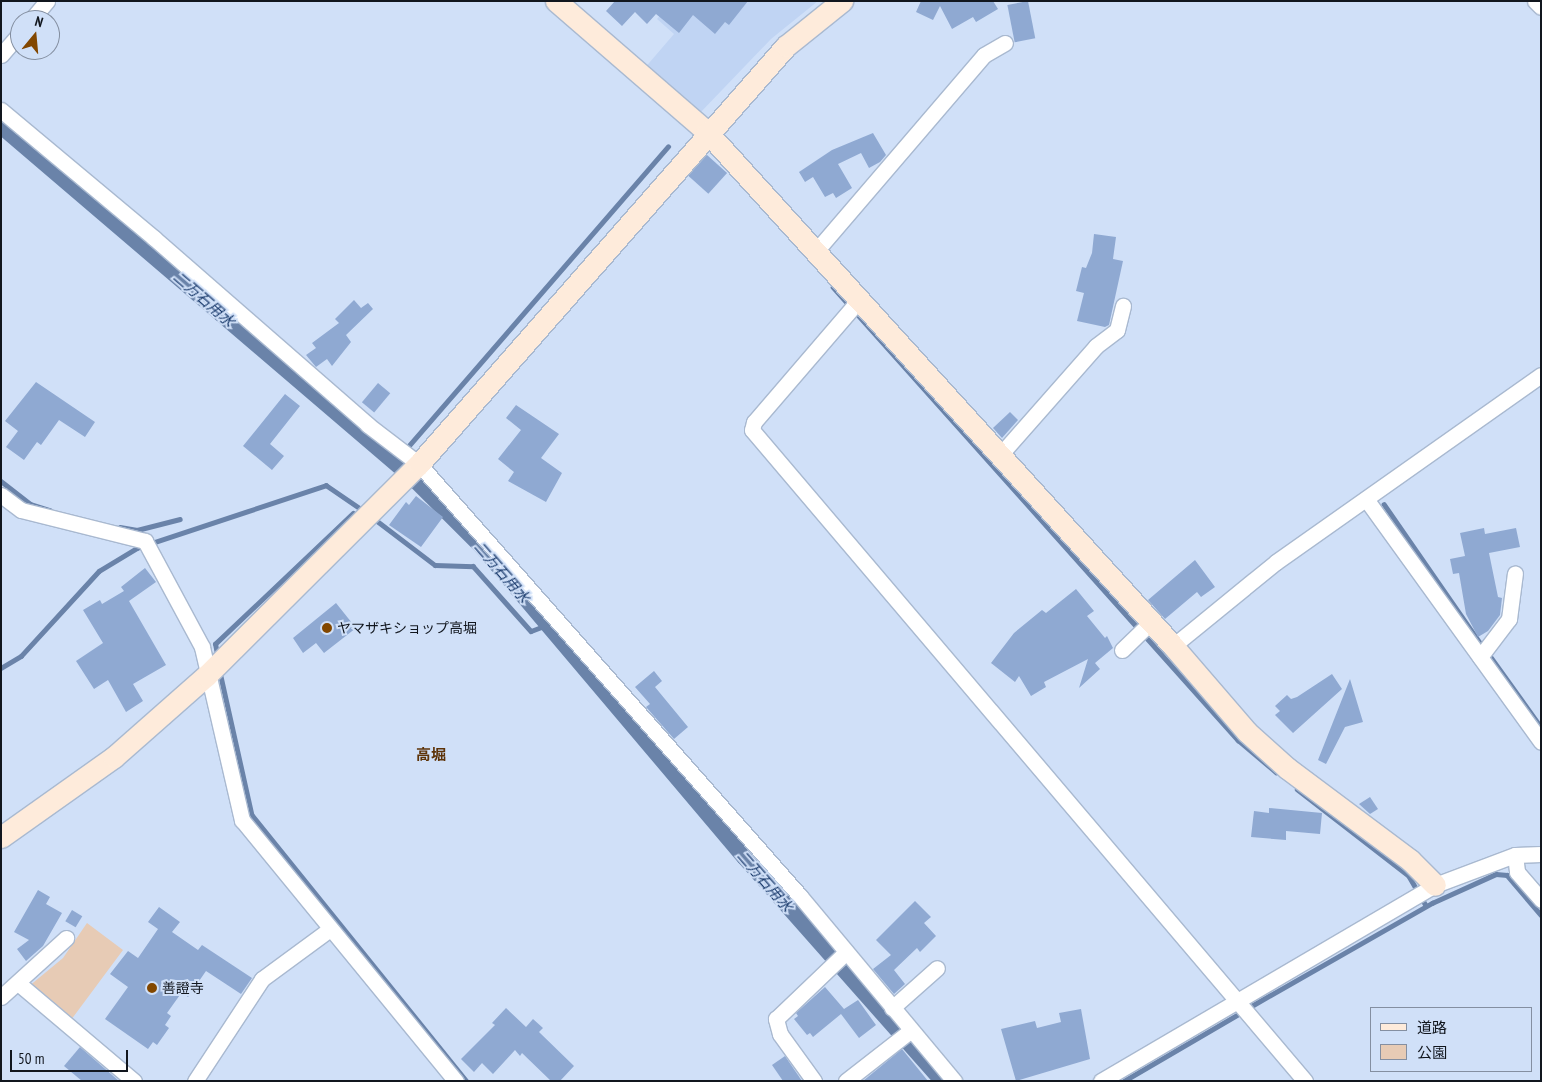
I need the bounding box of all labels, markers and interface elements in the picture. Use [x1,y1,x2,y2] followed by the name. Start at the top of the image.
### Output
[10,10,60,60] north arrow
[33,12,45,31] text: N
[170,268,238,330] water label: 二万石用水
[471,538,533,606] water label: 二万石用水
[337,620,477,636] place label: ヤマザキショップ高堀
[321,622,333,634] marker: ヤマザキショップ高堀
[416,746,446,764] district label: 高堀
[734,847,796,915] water label: 二万石用水
[162,980,204,996] place label: 善證寺
[146,982,158,994] marker: 善證寺
[1370,1007,1532,1072] legend
[1417,1018,1447,1037] text: 道路
[12,1040,130,1072] scale bar
[1417,1043,1447,1062] text: 公園
[18,1049,44,1068] text: 50 m

